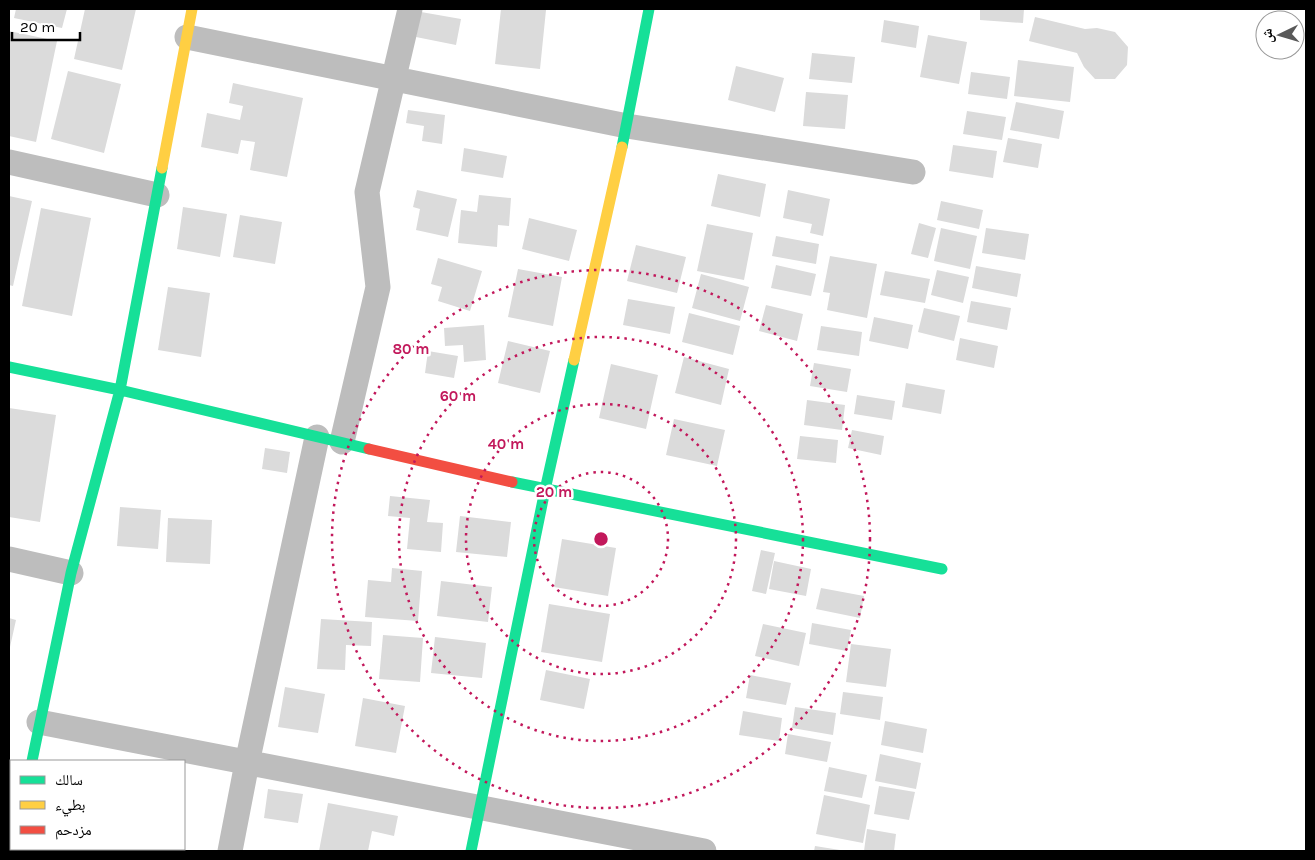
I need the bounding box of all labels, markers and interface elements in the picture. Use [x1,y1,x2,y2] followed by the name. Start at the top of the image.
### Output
[12,10,80,42] scale bar
[1255,10,1305,60] north arrow
[20,18,55,36] text: 20 m
[1258,28,1277,44] text: ش
[392,340,430,358] text: 80 m
[440,387,476,405] text: 60 m
[488,435,524,453] text: 40 m
[536,483,572,501] text: 20 m
[592,530,610,548] centre of rings
[10,760,185,850] legend
[55,771,83,789] text: سالك
[55,796,85,817] text: بطيء
[55,821,92,840] text: مزدحم

